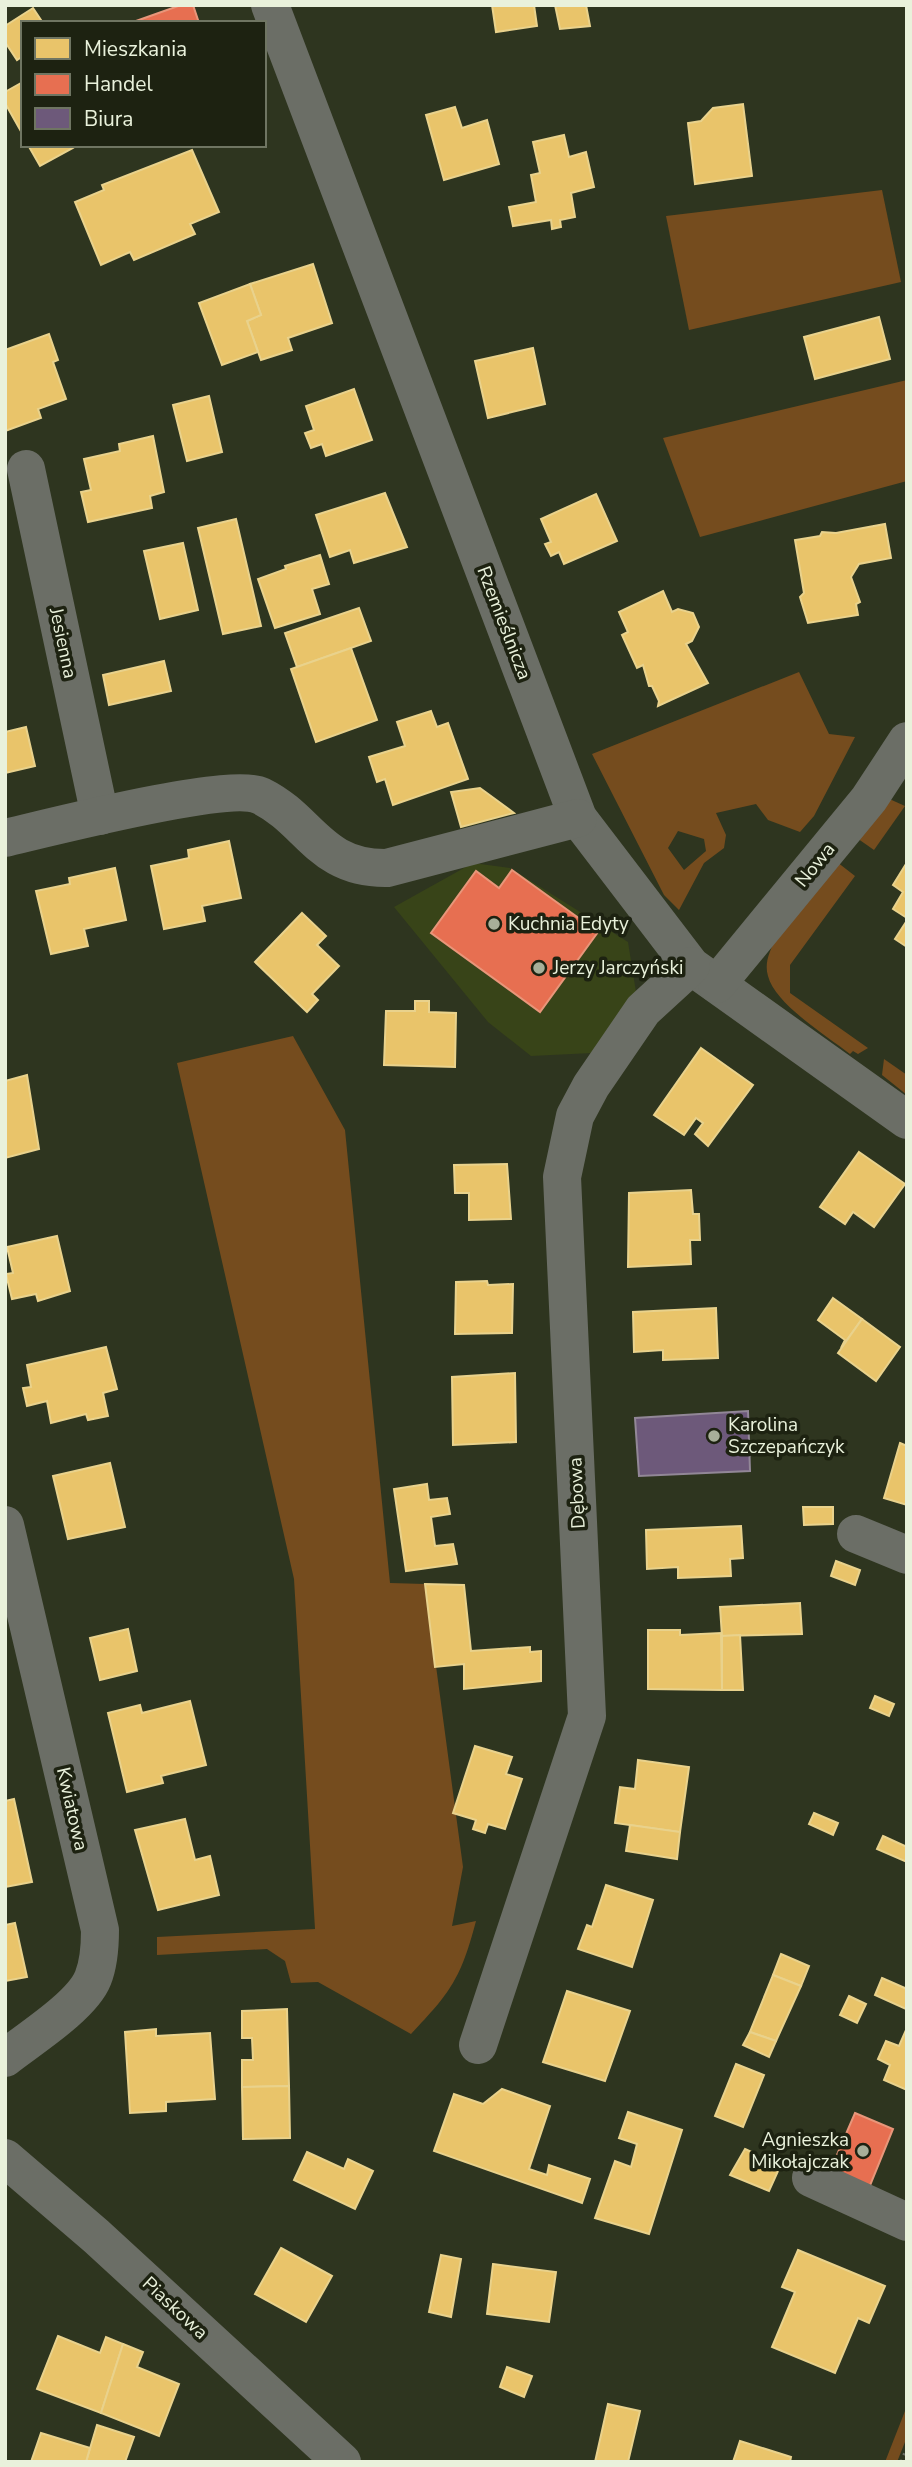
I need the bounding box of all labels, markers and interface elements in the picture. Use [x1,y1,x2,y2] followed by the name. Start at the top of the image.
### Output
[21,21,266,147] legend
[84,35,187,63] text: Mieszkania
[84,70,153,98] text: Handel
[84,105,133,133] text: Biura
[470,562,538,684] street label: Rzemieślnicza
[43,604,83,681] street label: Jesienna
[789,837,841,893] street label: Nowa
[508,911,629,937] place label: Kuchnia Edyty
[486,916,502,932] marker: Kuchnia Edyty
[552,955,683,981] place label: Jerzy Jarczyński
[531,960,547,976] marker: Jerzy Jarczyński
[728,1412,845,1460] place label: Karolina Szczepańczyk
[706,1428,722,1444] marker: Karolina Szczepańczyk
[562,1457,592,1529] street label: Dębowa
[50,1765,94,1853] street label: Kwiatowa
[751,2127,849,2175] place label: Agnieszka Mikołajczak
[855,2143,871,2159] marker: Agnieszka Mikołajczak
[136,2271,214,2345] street label: Piaskowa

